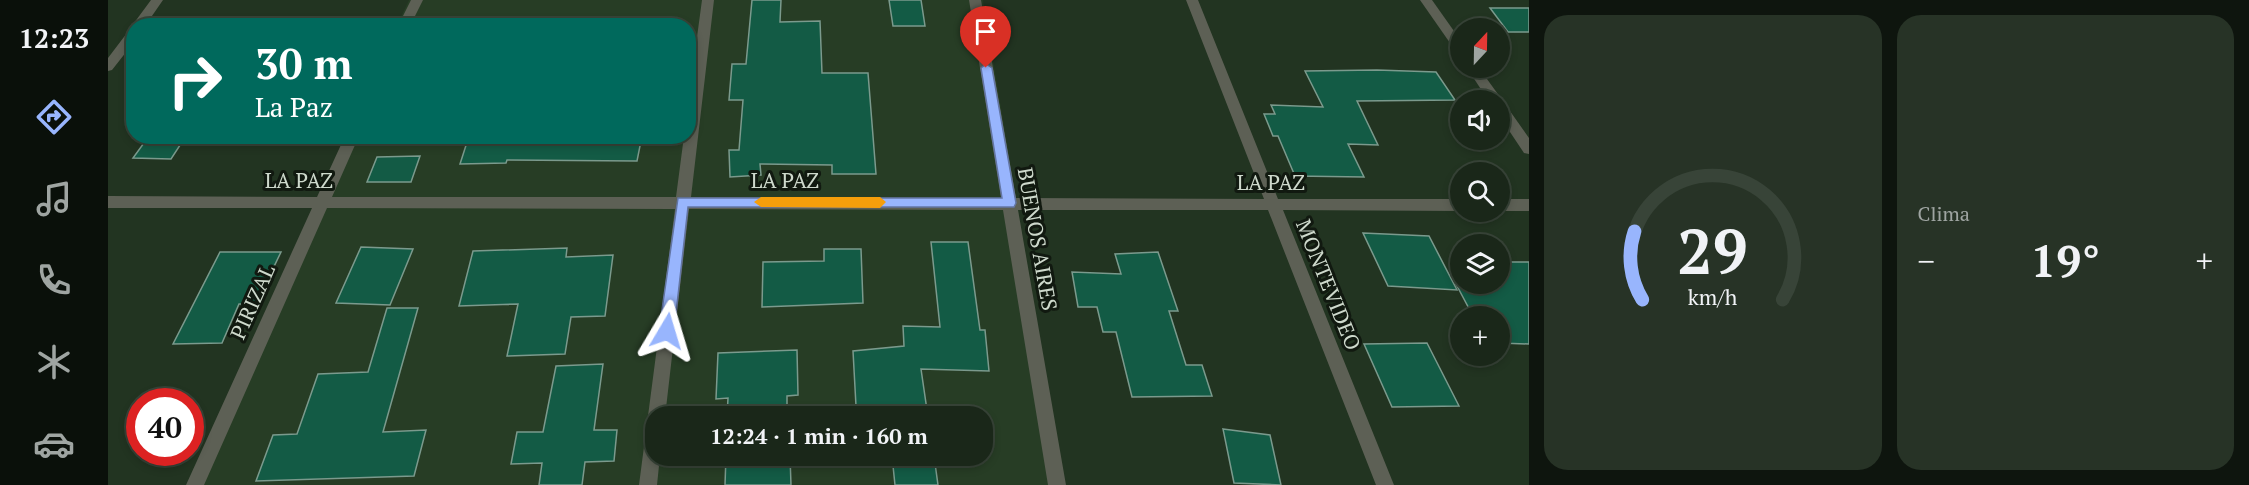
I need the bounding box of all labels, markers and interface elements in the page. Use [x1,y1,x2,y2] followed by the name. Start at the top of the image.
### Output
[960,6,1011,68] pin
[969,15,1002,48] icon: arrive
[1450,18,1510,78] north arrow
[1450,18,1510,366] map controls
[19,20,89,56] text: 12:23
[255,35,353,91] text: 30 m
[156,42,234,120] icon: right
[255,89,333,125] text: La Paz
[1450,90,1510,150] button: sound
[33,96,75,138] icon: directions
[1450,162,1510,222] button: search
[1012,165,1064,313] street label: BUENOS AIRES
[265,166,333,194] street label: LA PAZ
[751,166,819,194] street label: LA PAZ
[1237,168,1305,196] street label: LA PAZ
[33,178,75,220] icon: music
[1918,200,1970,227] text: Clima
[1677,209,1748,292] text: 29
[1290,215,1368,354] street label: MONTEVIDEO
[2031,230,2100,290] text: 19°
[1450,234,1510,294] button: layers
[1918,239,1935,282] text: −
[2195,239,2213,282] text: +
[33,259,75,301] icon: phone
[223,259,281,343] street label: PIRIZAL
[1688,283,1738,311] text: km/h
[635,299,699,363] position arrow
[1450,306,1510,366] button: +
[33,341,75,383] icon: climate
[126,388,204,466] speed limit sign: 40
[710,421,928,450] text: 12:24 · 1 min · 160 m
[33,423,75,465] icon: car

